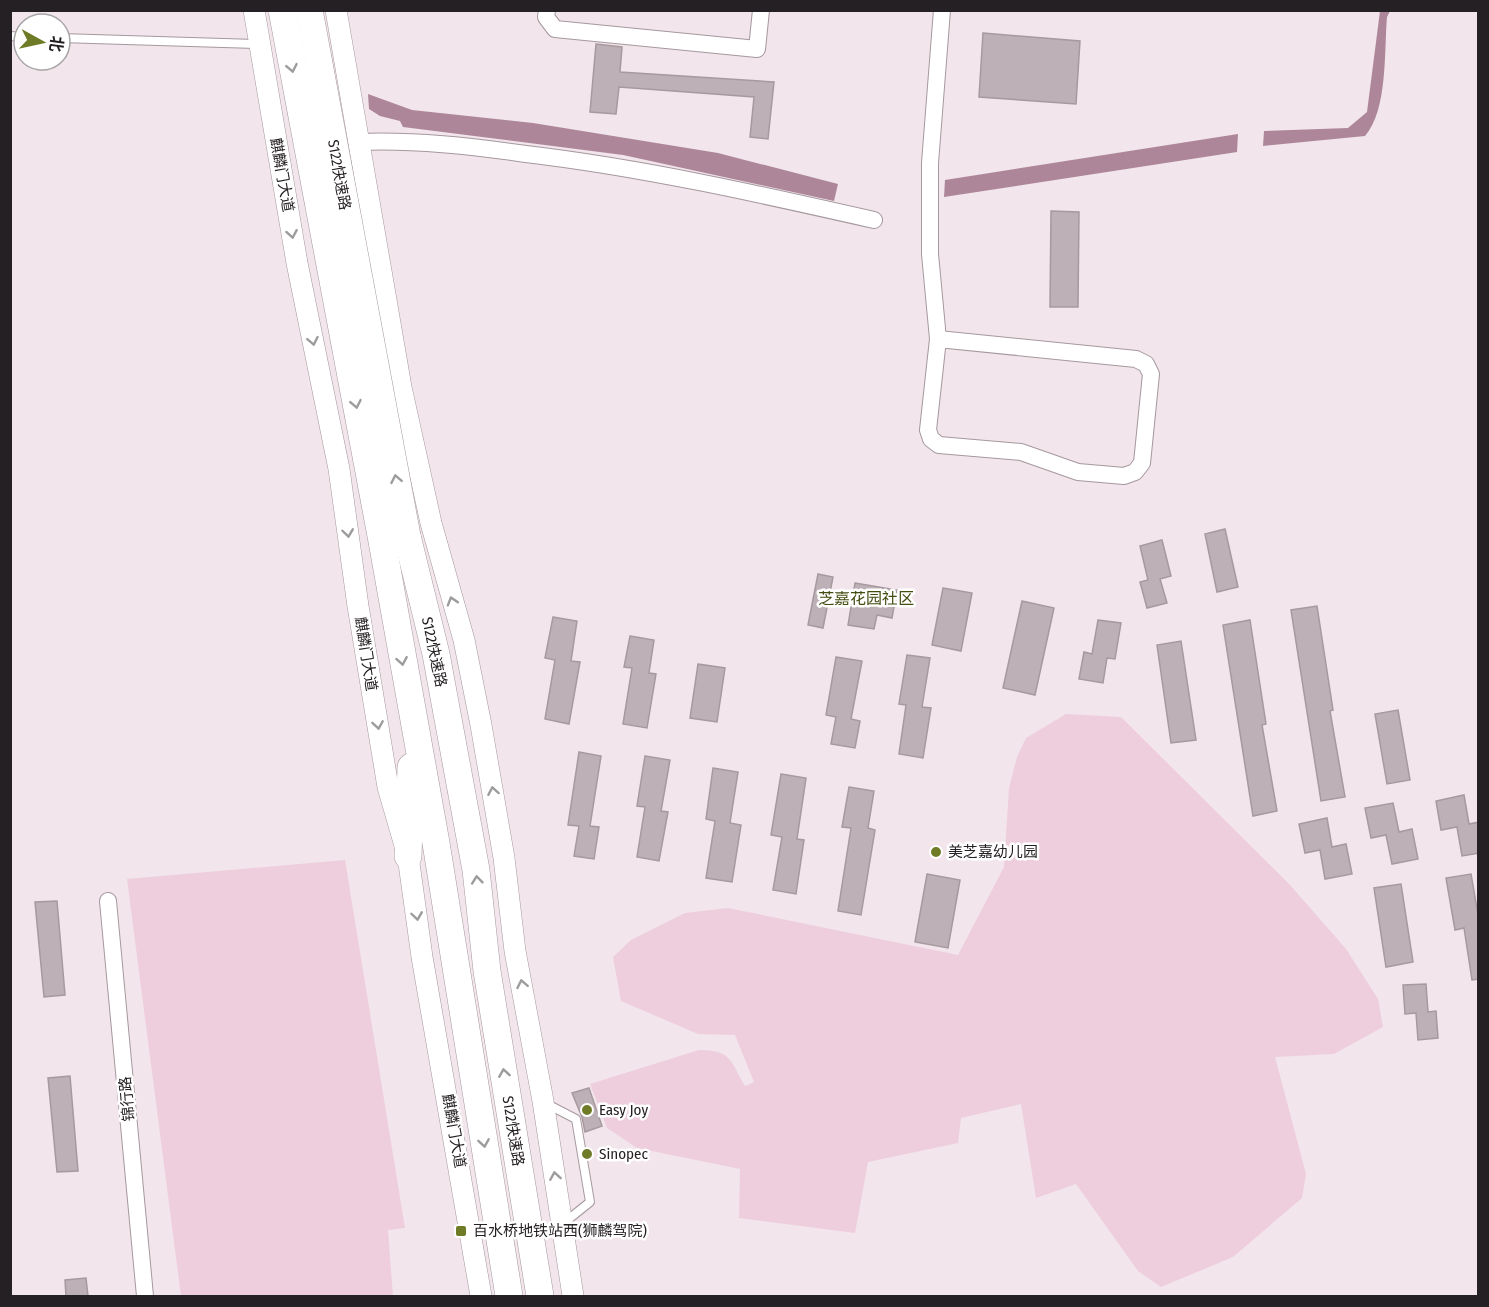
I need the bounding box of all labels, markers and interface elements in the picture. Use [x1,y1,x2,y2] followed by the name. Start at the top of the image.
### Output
[12,12,72,72] north arrow
[46,35,67,53] text: 北
[285,63,298,73] one-way arrow
[267,136,297,214] street label: 麒麟门大道
[324,138,354,212] street label: S122快速路
[286,229,298,238] one-way arrow
[306,336,319,346] one-way arrow
[349,399,362,409] one-way arrow
[390,474,403,484] one-way arrow
[341,528,353,537] one-way arrow
[818,589,914,608] district label: 芝嘉花园社区
[447,596,459,607] one-way arrow
[418,615,450,689] street label: S122快速路
[351,616,381,692] street label: 麒麟门大道
[395,655,408,665] one-way arrow
[371,721,383,730] one-way arrow
[487,787,499,796] one-way arrow
[948,843,1038,861] place label: 美芝嘉幼儿园
[929,845,943,859] marker: 美芝嘉幼儿园
[472,875,484,884] one-way arrow
[410,911,422,921] one-way arrow
[516,980,528,989] one-way arrow
[498,1068,511,1078] one-way arrow
[116,1076,138,1122] street label: 锦行路
[439,1092,469,1170] street label: 麒麟门大道
[499,1094,527,1168] street label: S122快速路
[599,1101,648,1119] place label: Easy Joy
[580,1103,594,1117] marker: Easy Joy
[478,1138,490,1147] one-way arrow
[599,1145,648,1163] place label: Sinopec
[580,1147,594,1161] marker: Sinopec
[549,1172,562,1182] one-way arrow
[473,1222,647,1240] place label: 百水桥地铁站西(狮麟驾院)
[454,1224,468,1238] marker: 百水桥地铁站西(狮麟驾院)

